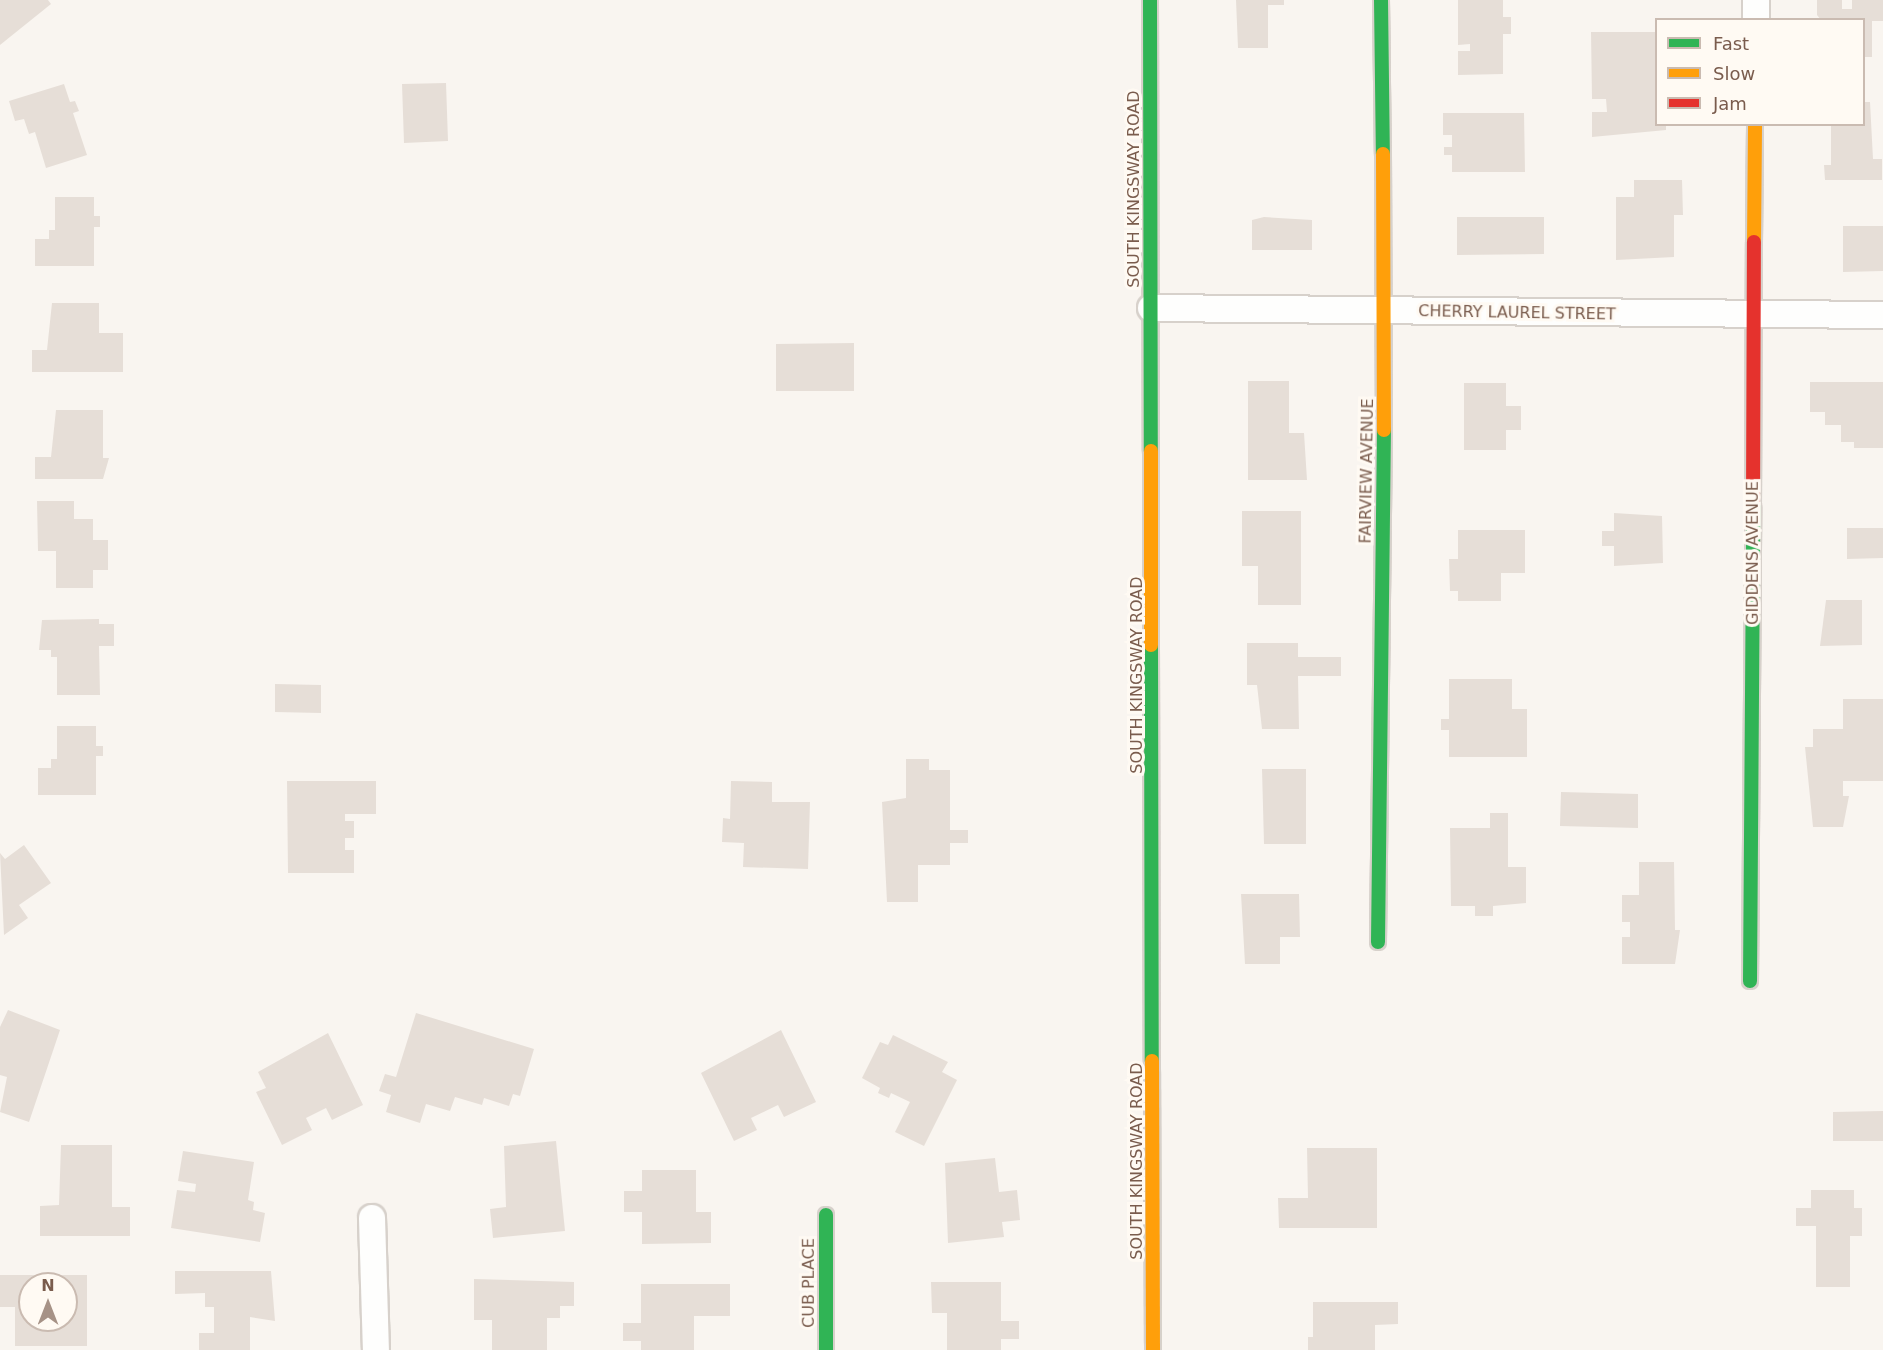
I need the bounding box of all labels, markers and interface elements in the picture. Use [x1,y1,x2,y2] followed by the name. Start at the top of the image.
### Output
[1655,18,1865,126] legend
[1713,33,1749,54] text: Fast
[1713,63,1755,84] text: Slow
[1124,90,1144,288] street label: SOUTH KINGSWAY ROAD
[1713,93,1747,114] text: Jam
[1418,302,1616,324] street label: CHERRY LAUREL STREET
[1356,398,1378,544] street label: FAIRVIEW AVENUE
[1743,481,1763,625] street label: GIDDENS AVENUE
[1127,576,1147,774] street label: SOUTH KINGSWAY ROAD
[1127,1062,1147,1260] street label: SOUTH KINGSWAY ROAD
[799,1238,819,1328] street label: CUB PLACE
[18,1272,78,1332] north arrow
[41,1276,55,1295] text: N

